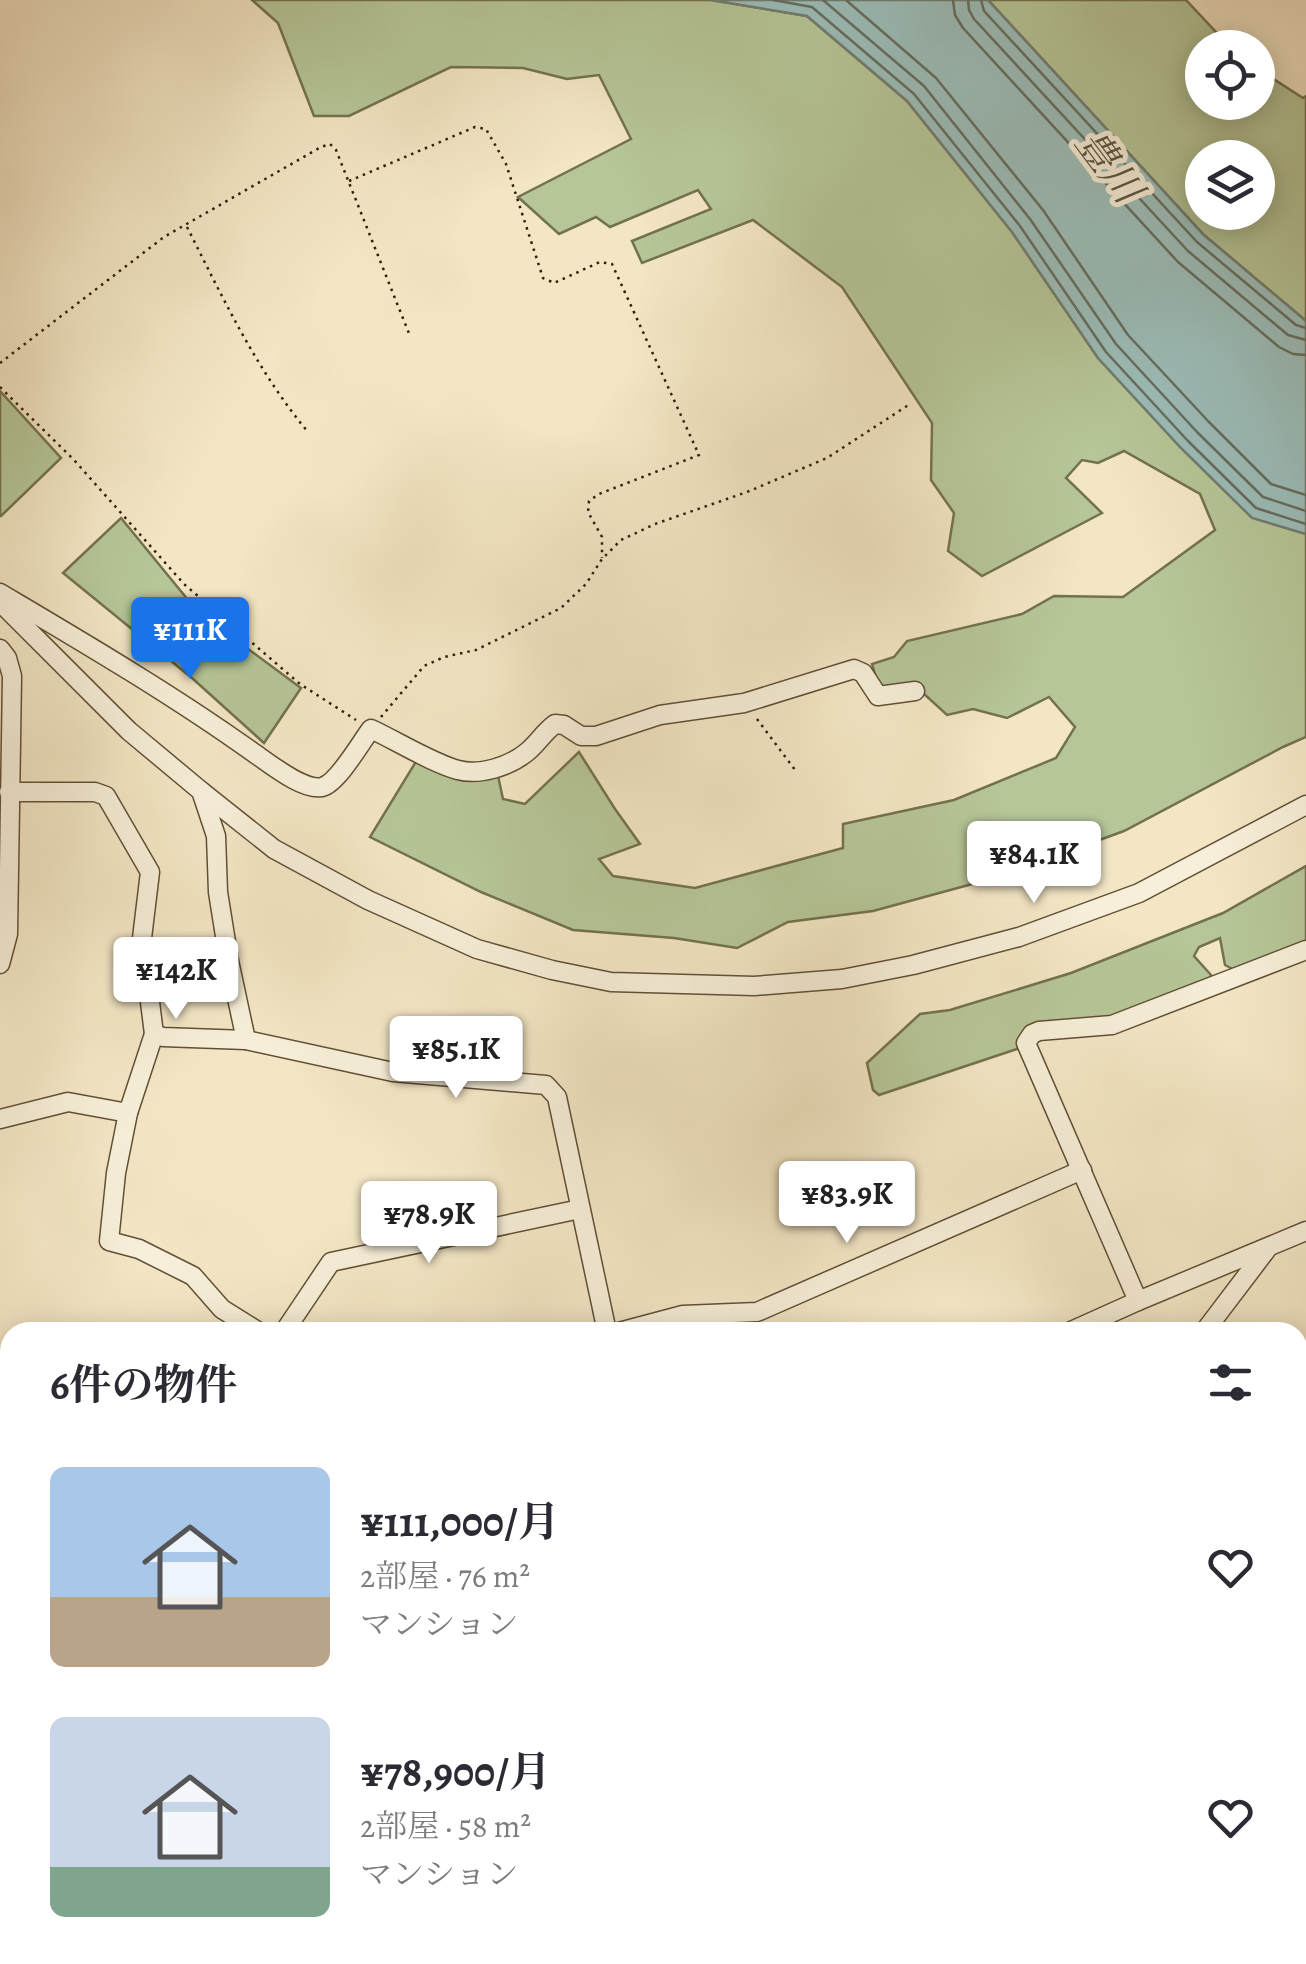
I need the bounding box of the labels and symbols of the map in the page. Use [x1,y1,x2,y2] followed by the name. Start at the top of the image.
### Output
[1063,118,1157,218] water label: 豊川
[120,597,260,682] pin: ¥111K
[953,821,1115,906] pin: ¥84.1K
[106,937,246,1022] pin: ¥142K
[375,1016,537,1101] pin: ¥85.1K
[766,1161,928,1246] pin: ¥83.9K
[348,1181,510,1266] pin: ¥78.9K

